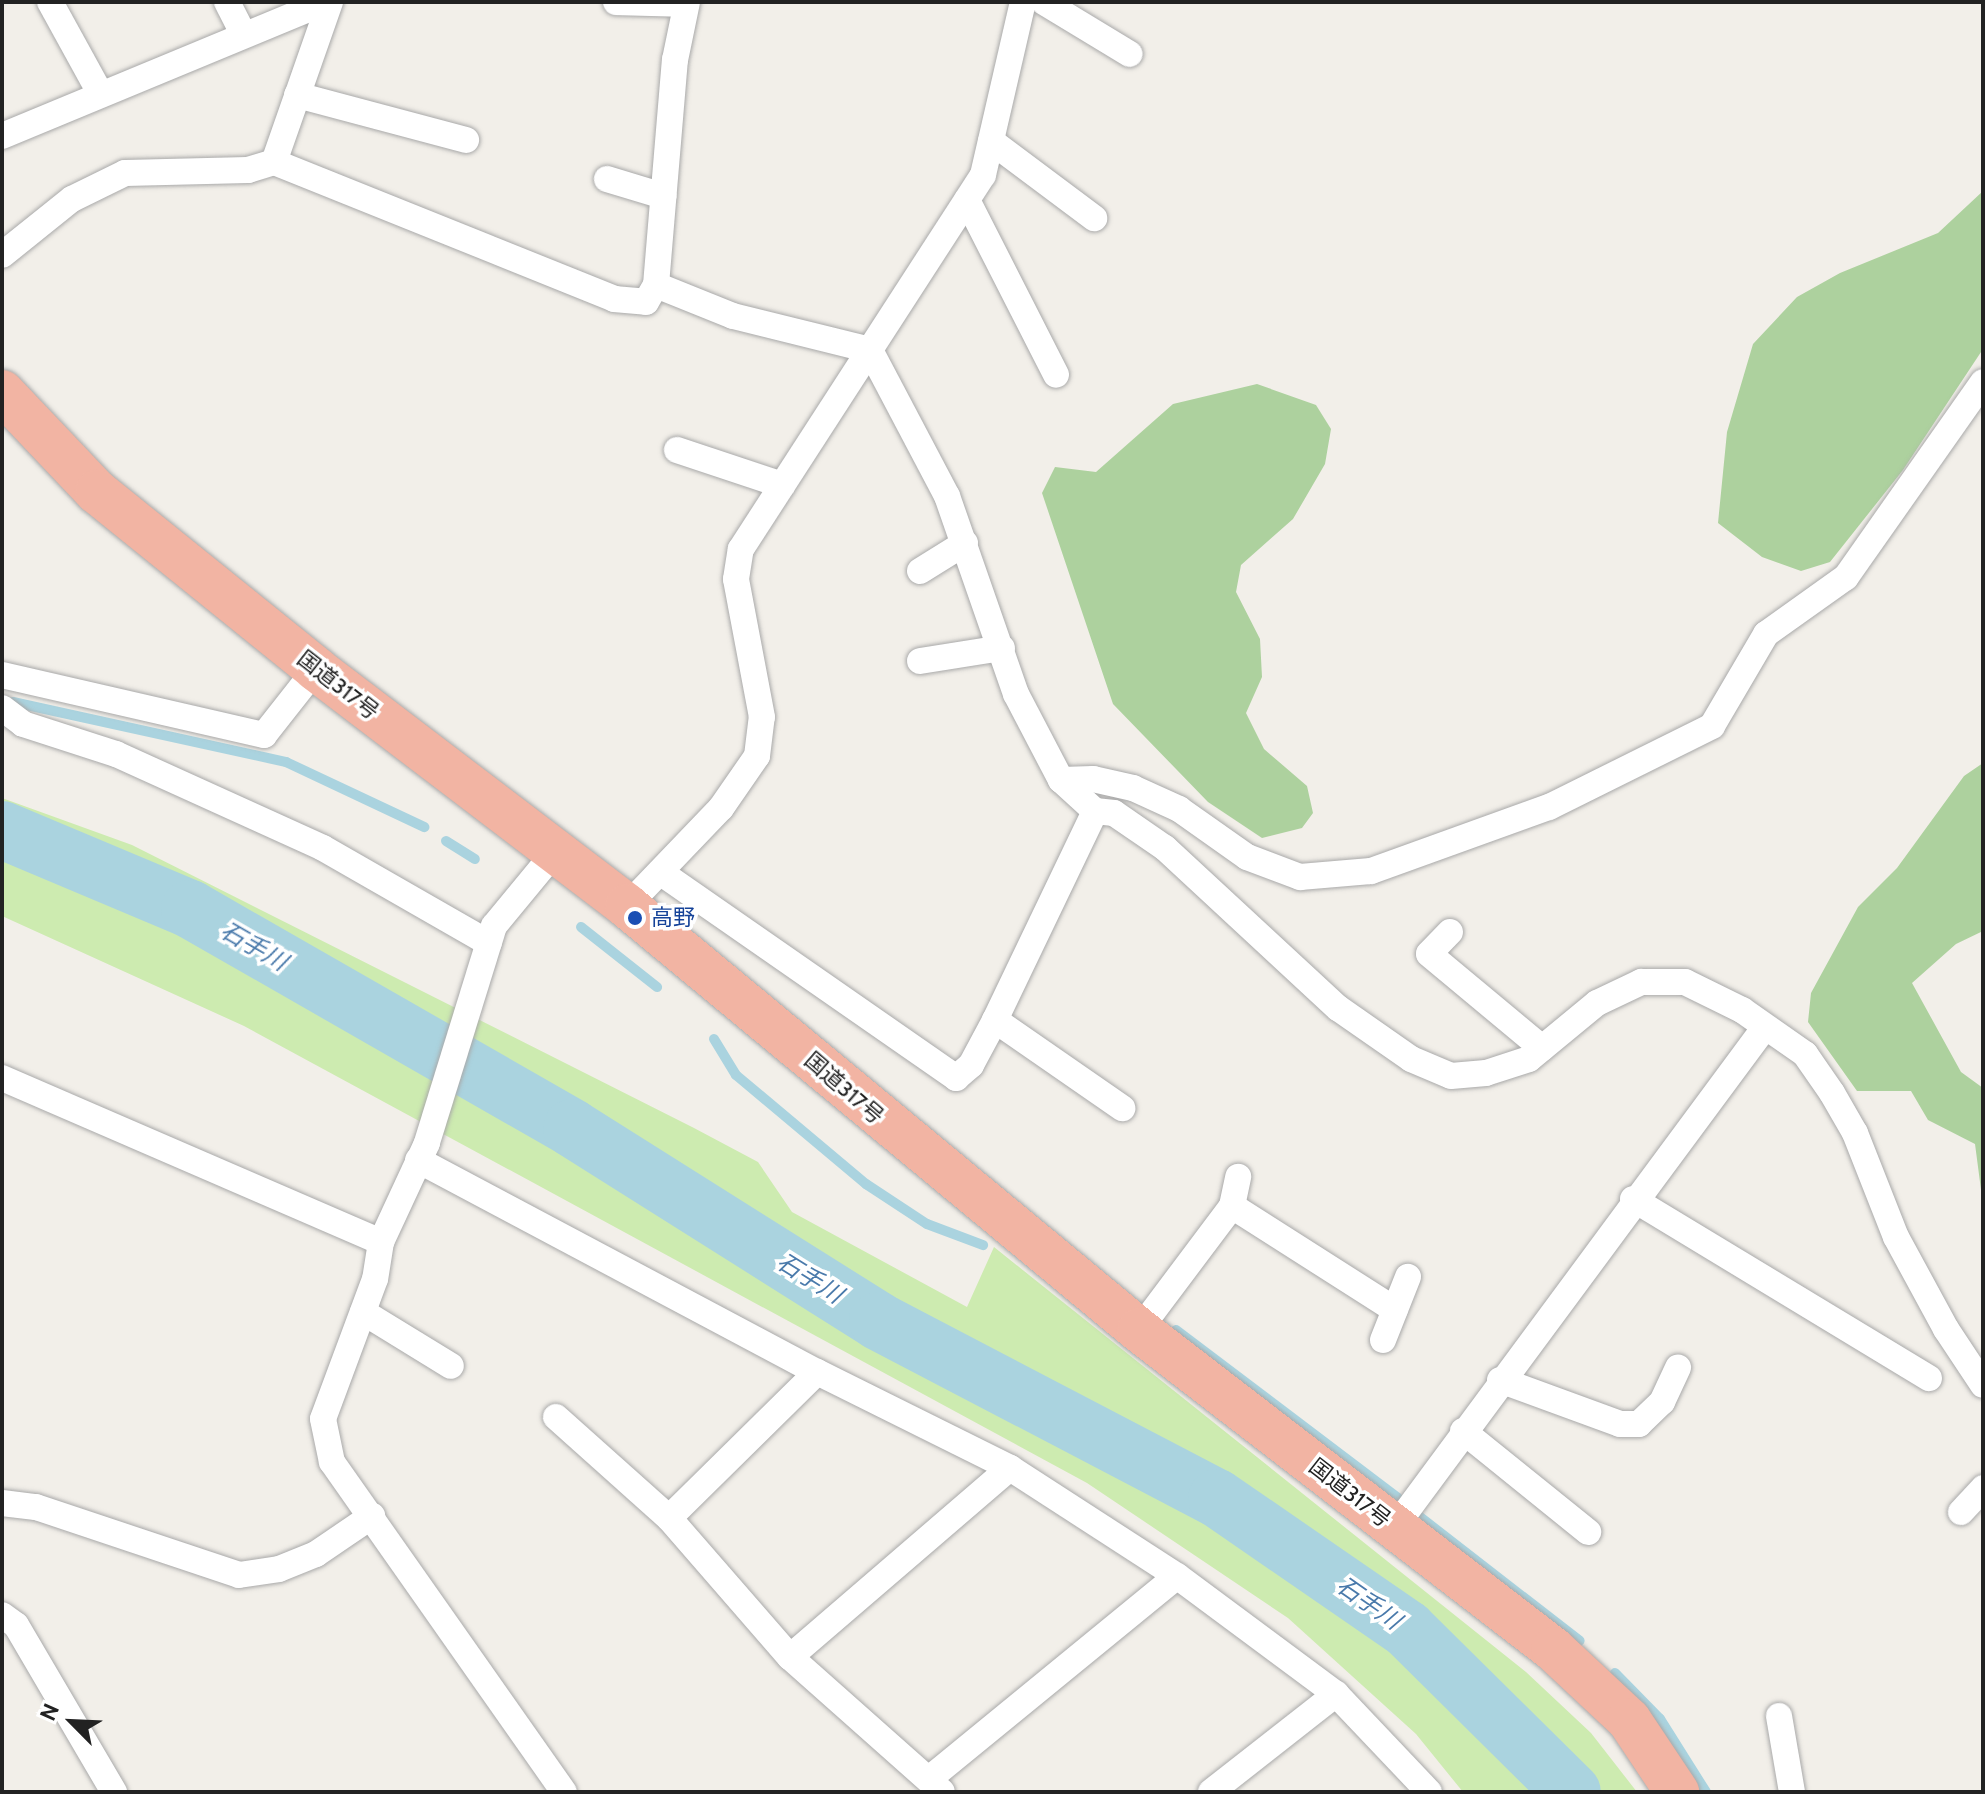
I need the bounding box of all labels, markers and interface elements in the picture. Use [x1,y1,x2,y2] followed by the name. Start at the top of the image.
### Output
[292,645,384,725] street label: 国道317号
[651,905,695,931] place label: 高野
[626,909,644,927] marker: 高野
[216,916,292,976] water label: 石手川
[799,1047,889,1129] street label: 国道317号
[772,1247,848,1309] water label: 石手川
[1304,1453,1396,1533] street label: 国道317号
[1331,1571,1407,1635] water label: 石手川
[32,1682,112,1762] north arrow
[34,1699,65,1725] text: N

